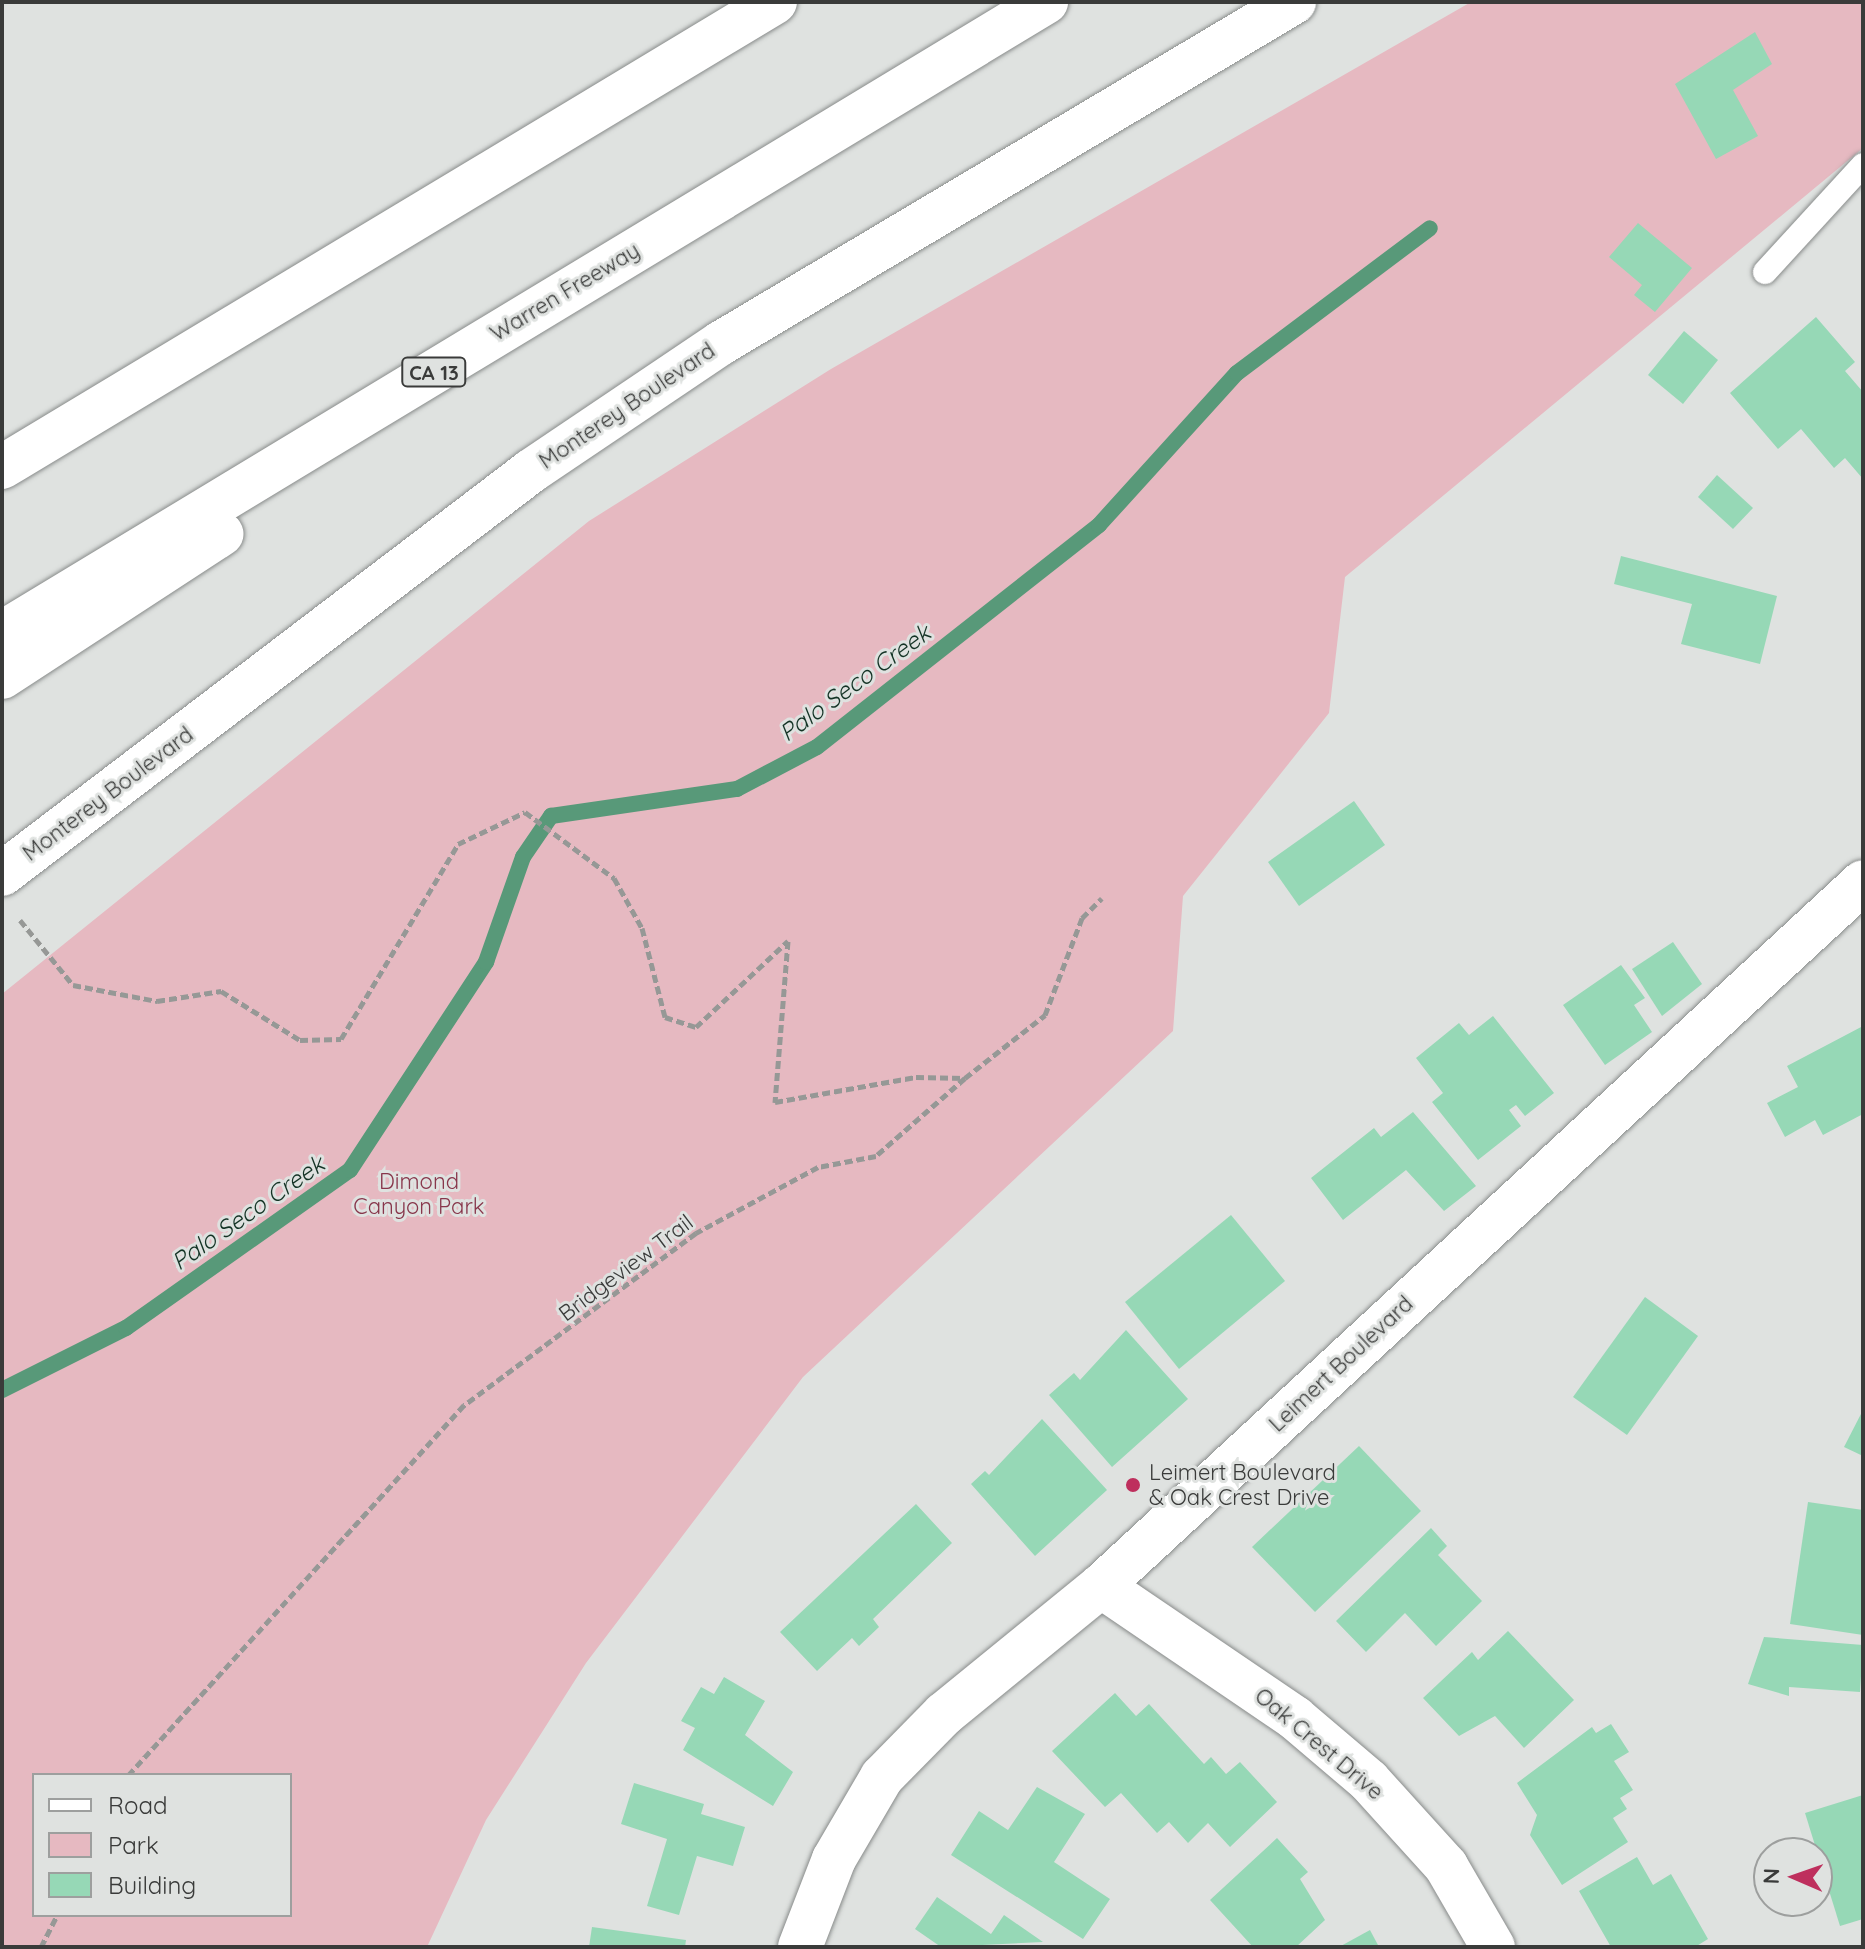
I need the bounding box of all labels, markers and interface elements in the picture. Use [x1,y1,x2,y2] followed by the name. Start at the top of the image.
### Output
[486,237,644,347] street label: Warren Freeway
[534,337,720,475] street label: Monterey Boulevard
[400,356,468,388] road number: CA 13
[774,618,936,748] water label: Palo Seco Creek
[18,721,198,867] street label: Monterey Boulevard
[166,1150,330,1276] water label: Palo Seco Creek
[353,1168,485,1220] park label: Dimond Canyon Park
[554,1209,698,1327] street label: Bridgeview Trail
[1264,1291,1418,1437] street label: Leimert Boulevard
[1149,1459,1336,1510] place label: Leimert Boulevard & Oak Crest Drive
[1124,1476,1142,1494] marker: Leimert Boulevard & Oak Crest Drive
[1249,1683,1389,1805] street label: Oak Crest Drive
[32,1773,292,1917] legend
[108,1790,168,1820] text: Road
[108,1830,159,1860] text: Park
[1753,1837,1833,1917] north arrow
[1757,1868,1785,1885] text: N
[108,1870,196,1900] text: Building

